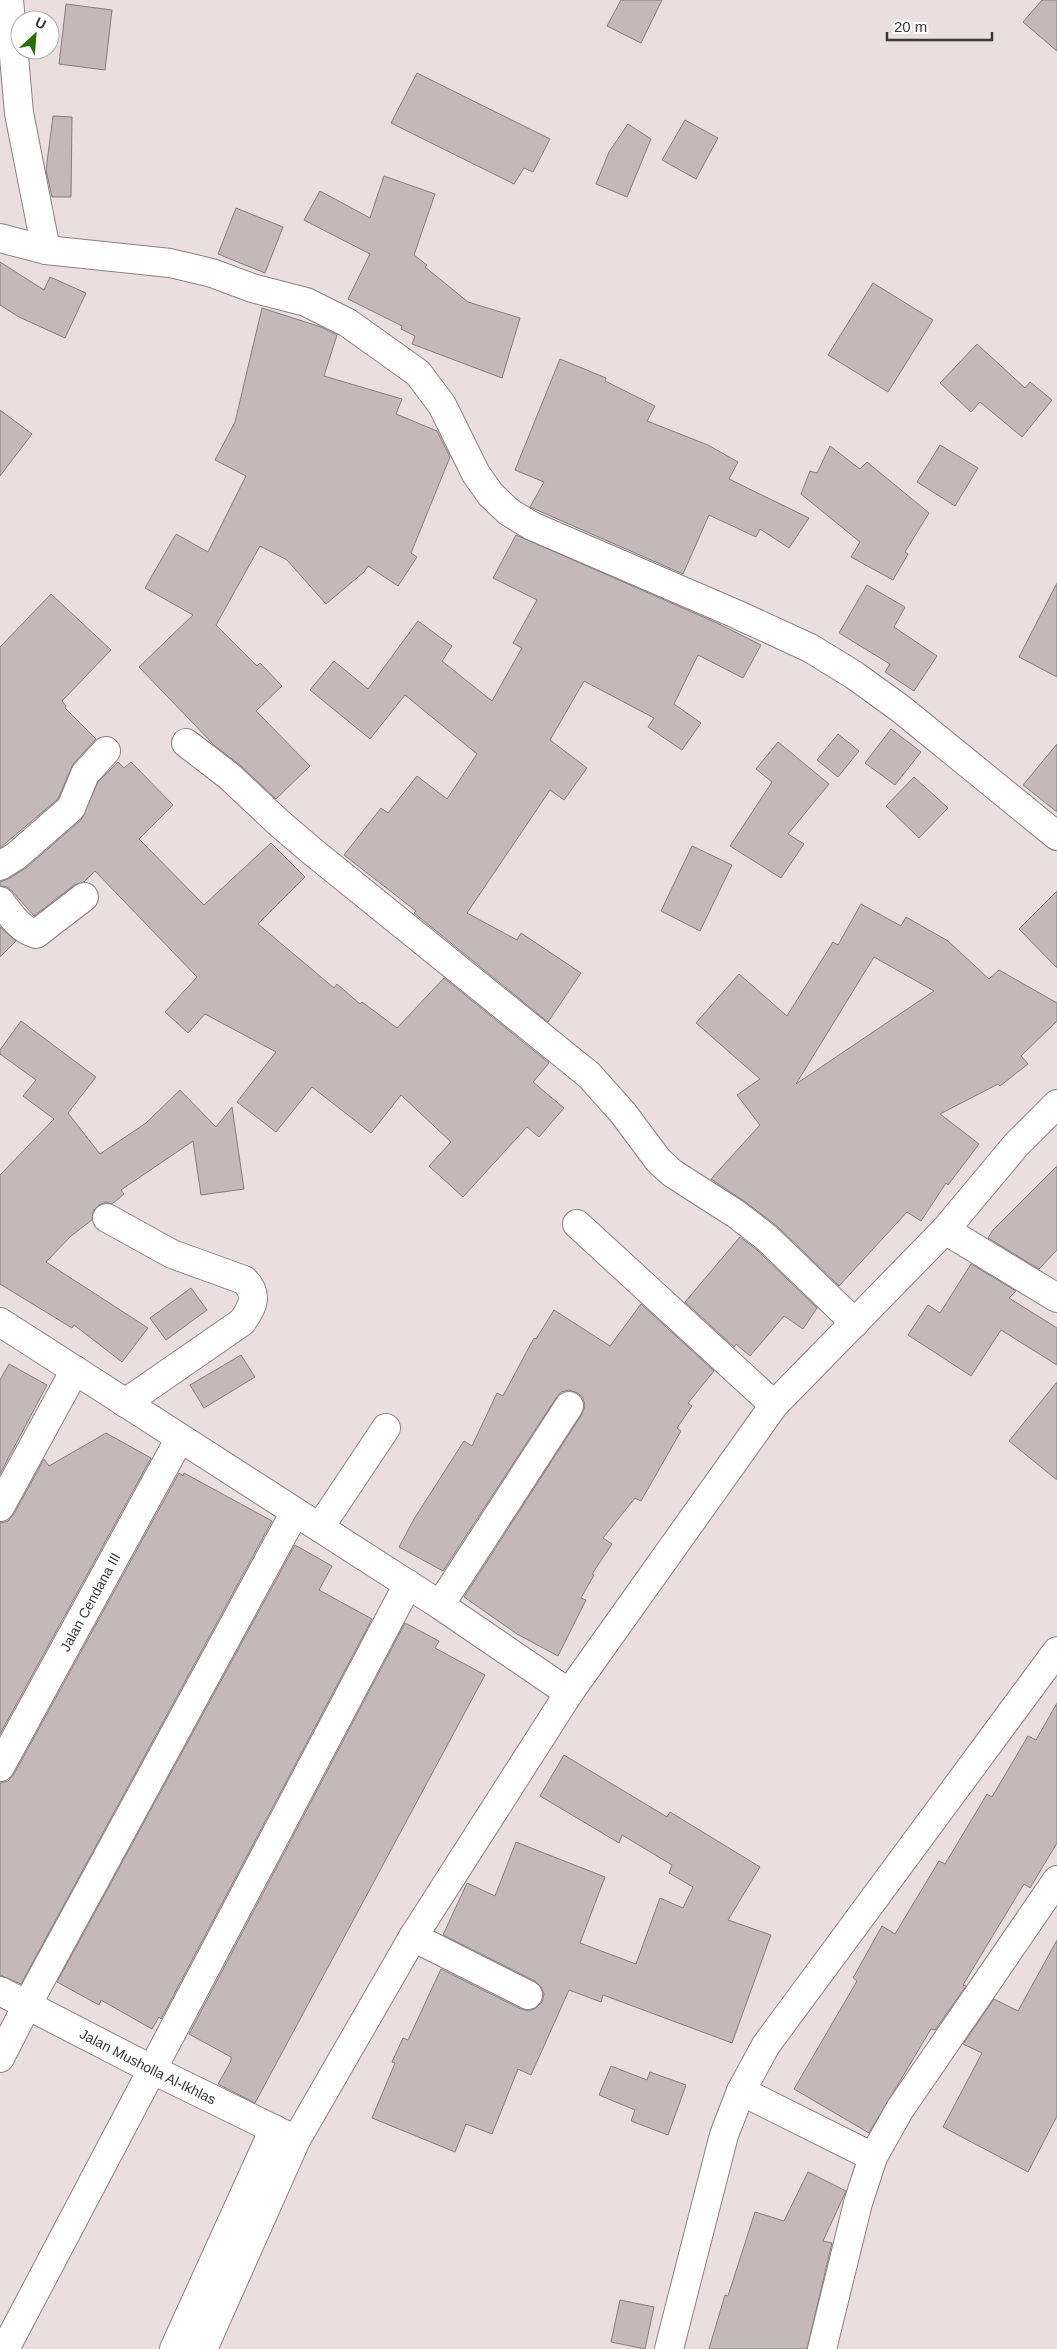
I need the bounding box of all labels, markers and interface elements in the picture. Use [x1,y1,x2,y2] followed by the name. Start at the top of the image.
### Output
[10,10,60,60] north arrow
[887,10,992,42] scale bar
[33,14,49,33] text: U
[894,18,927,35] text: 20 m
[57,1550,124,1654] street label: Jalan Cendana III
[77,2026,218,2108] street label: Jalan Musholla Al-Ikhlas

